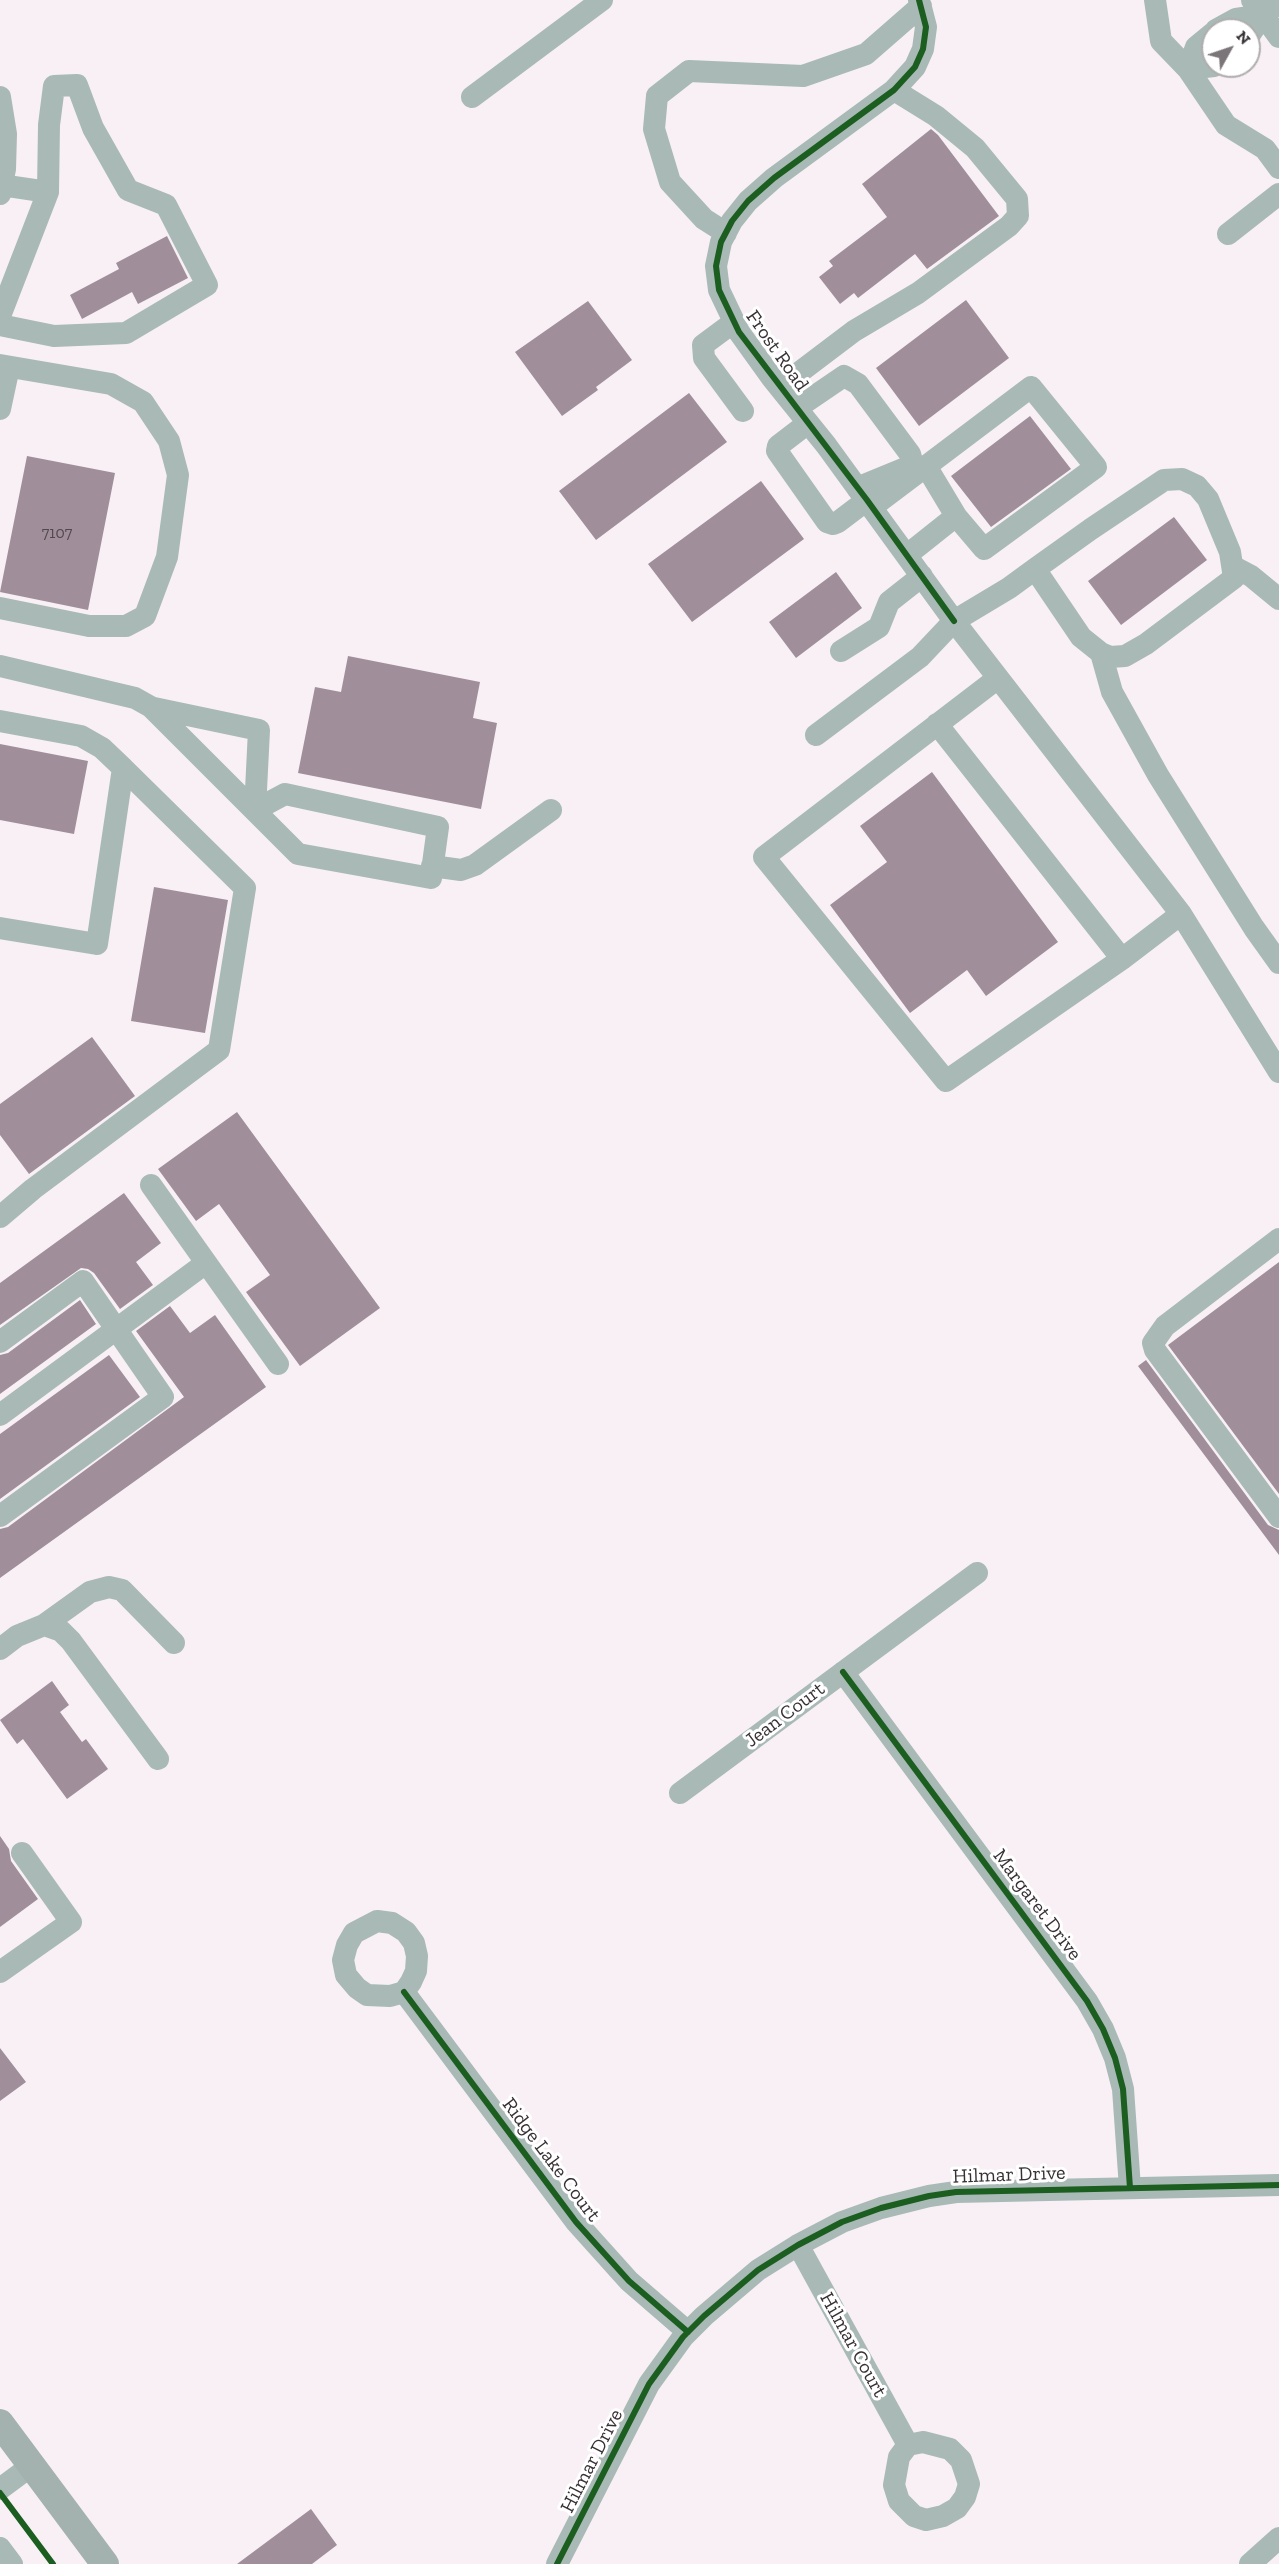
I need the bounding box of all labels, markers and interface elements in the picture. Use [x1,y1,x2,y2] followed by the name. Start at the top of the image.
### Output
[1201,18,1261,78] north arrow
[1232,27,1255,48] text: N
[740,306,814,396] street label: Frost Road
[42,523,72,543] house number: 7107
[740,1677,830,1753] street label: Jean Court
[987,1845,1087,1965] street label: Margaret Drive
[497,2093,605,2227] street label: Ridge Lake Court
[952,2161,1066,2189] street label: Hilmar Drive
[814,2288,892,2402] street label: Hilmar Court
[556,2405,628,2517] street label: Hilmar Drive

